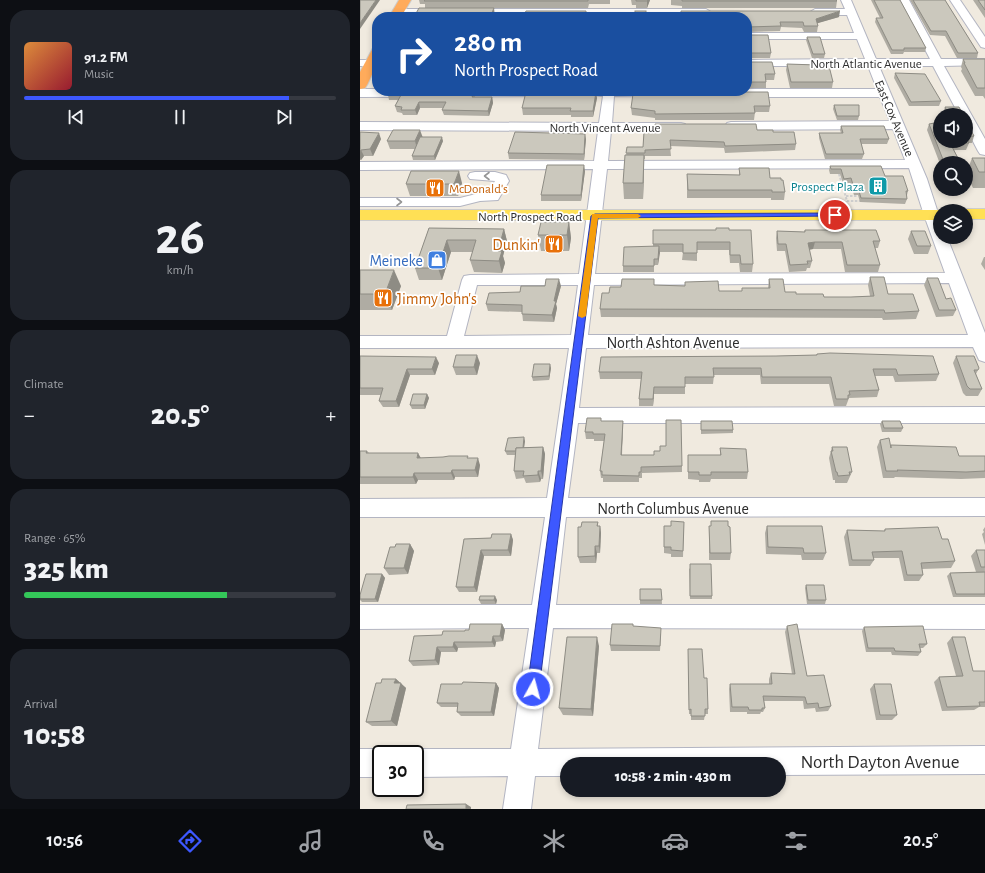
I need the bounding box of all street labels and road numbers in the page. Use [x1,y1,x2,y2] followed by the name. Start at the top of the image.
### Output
[810,58,922,71] street label: North Atlantic Avenue
[872,79,916,159] street label: East Cox Avenue
[549,122,661,135] street label: North Vincent Avenue
[478,211,582,224] street label: North Prospect Road
[606,335,740,351] street label: North Ashton Avenue
[597,501,749,517] street label: North Columbus Avenue
[800,753,960,772] street label: North Dayton Avenue

